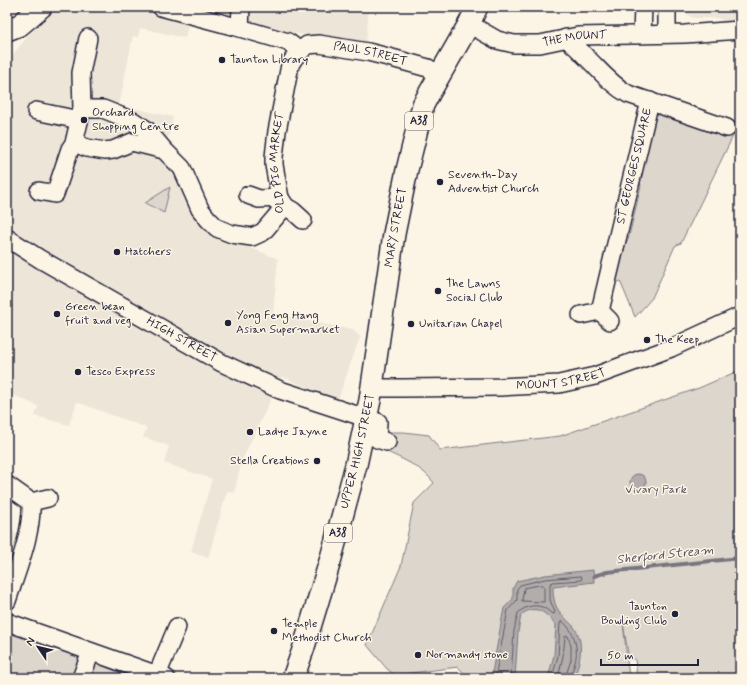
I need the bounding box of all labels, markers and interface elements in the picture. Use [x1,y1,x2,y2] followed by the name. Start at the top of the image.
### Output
[541,27,608,51] street label: THE MOUNT
[332,38,409,70] street label: PAUL STREET
[230,52,308,68] place label: Taunton Library
[217,55,227,65] marker: Taunton Library
[92,105,179,135] place label: Orchard Shopping Centre
[613,106,656,226] street label: ST GEORGES SQUARE
[265,110,289,214] street label: OLD PIG MARKET
[405,112,433,130] road number: A38
[79,115,89,125] marker: Orchard Shopping Centre
[448,167,539,197] place label: Seventh-Day Adventist Church
[435,177,445,187] marker: Seventh-Day Adventist Church
[381,187,411,268] street label: MARY STREET
[125,244,171,260] place label: Hatchers
[112,247,122,257] marker: Hatchers
[446,276,503,306] place label: The Lawns Social Club
[433,286,443,296] marker: The Lawns Social Club
[65,299,131,329] place label: Green bean fruit and veg
[236,308,340,338] place label: Yong Feng Hang Asian Supermarket
[52,309,62,319] marker: Green bean fruit and veg
[143,313,220,366] street label: HIGH STREET
[419,316,503,332] place label: Unitarian Chapel
[223,318,233,328] marker: Yong Feng Hang Asian Supermarket
[406,319,416,329] marker: Unitarian Chapel
[655,332,699,348] place label: The Keep
[642,335,652,345] marker: The Keep
[86,364,155,380] place label: Tesco Express
[516,365,608,394] street label: MOUNT STREET
[73,367,83,377] marker: Tesco Express
[337,393,379,511] street label: UPPER HIGH STREET
[258,424,327,440] place label: Ladye Jayne
[245,427,255,437] marker: Ladye Jayne
[230,453,309,469] place label: Stella Creations
[312,456,322,466] marker: Stella Creations
[625,482,687,498] park label: Vivary Park
[324,524,352,542] road number: A38
[616,541,715,570] water label: Sherford Stream
[601,599,667,630] place label: Taunton Bowling Club
[670,609,680,619] marker: Taunton Bowling Club
[282,616,372,646] place label: Temple Methodist Church
[269,626,279,636] marker: Temple Methodist Church
[18,627,58,667] north arrow
[23,635,38,649] text: N
[601,641,698,667] scale bar
[426,647,508,663] place label: Normandy stone
[607,648,634,664] text: 50 m
[413,650,423,660] marker: Normandy stone

